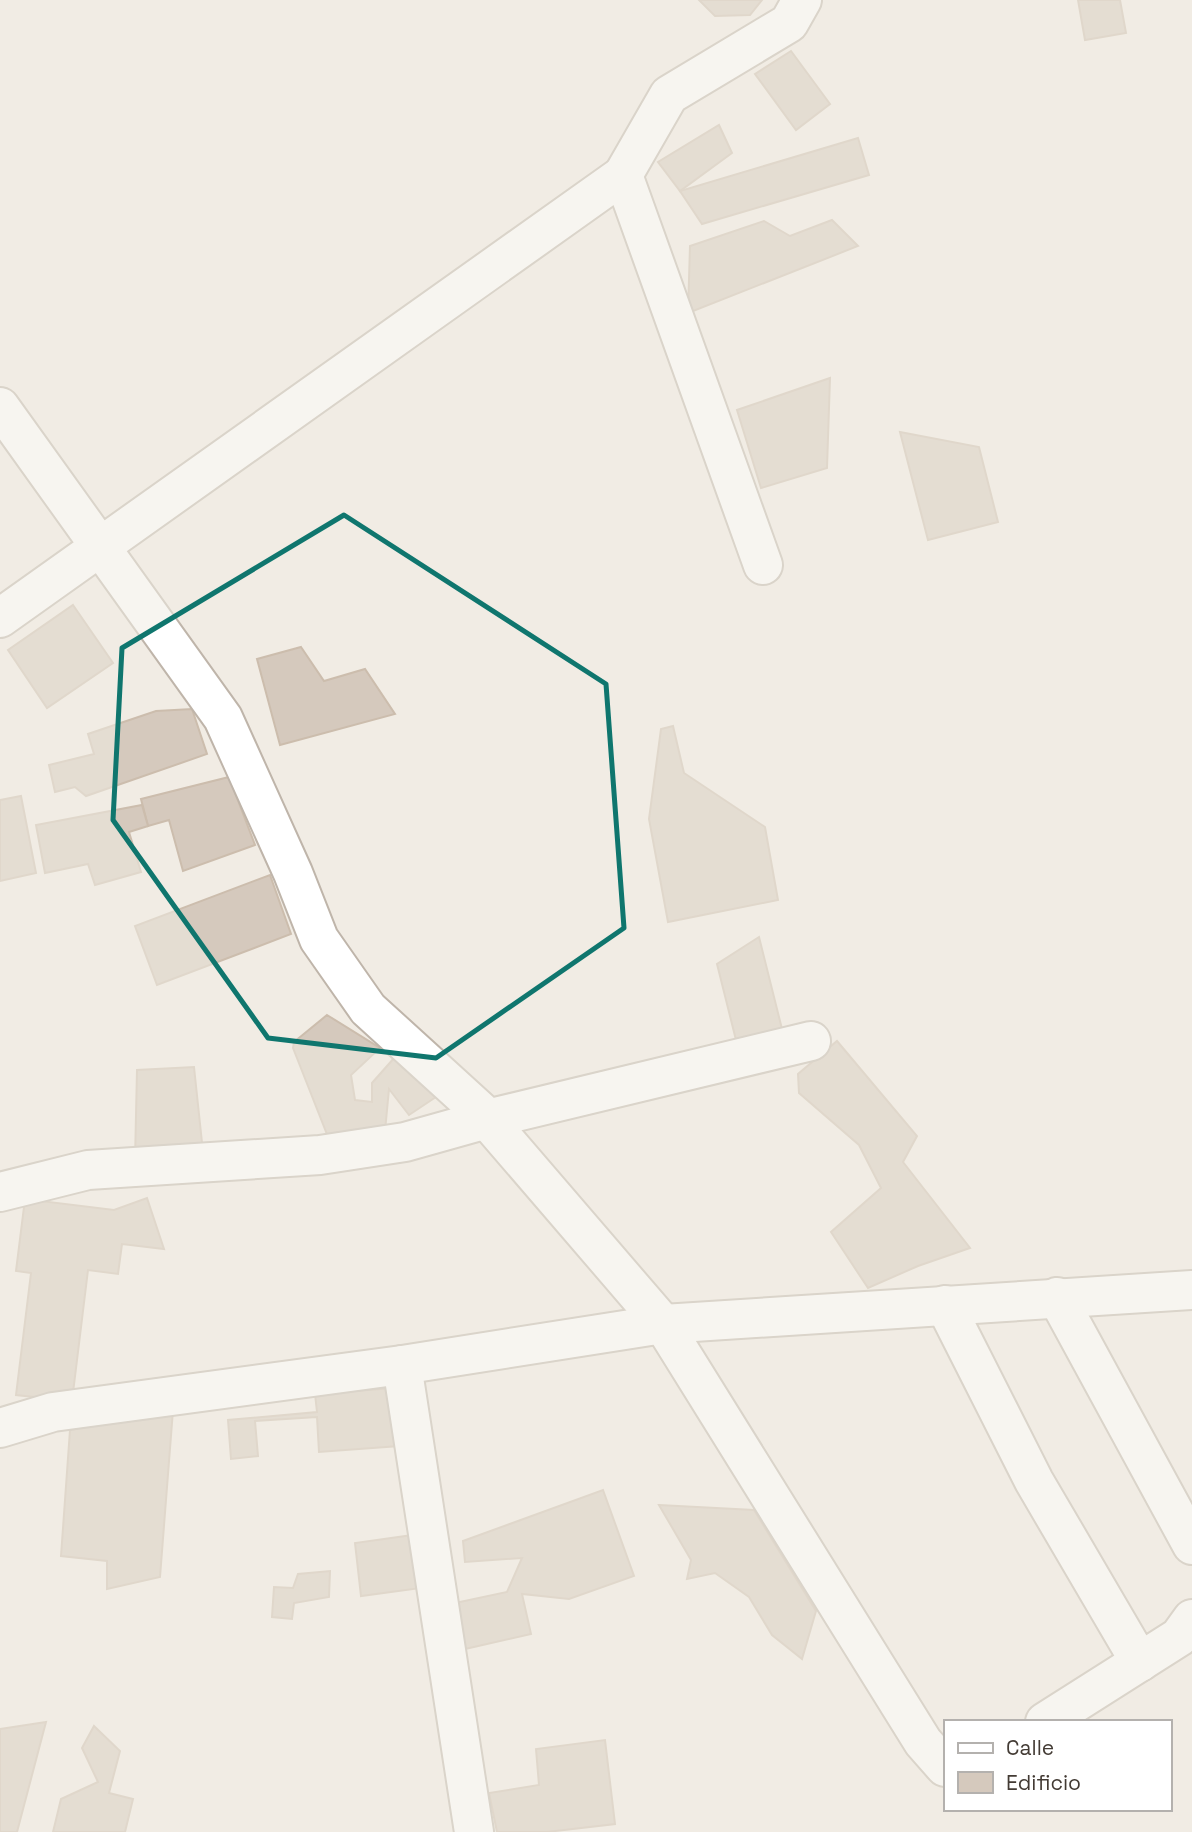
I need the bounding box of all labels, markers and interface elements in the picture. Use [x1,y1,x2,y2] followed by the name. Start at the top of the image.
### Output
[944,1720,1171,1811] legend
[1006,1734,1054,1761] text: Calle
[1006,1769,1081,1796] text: Edificio

